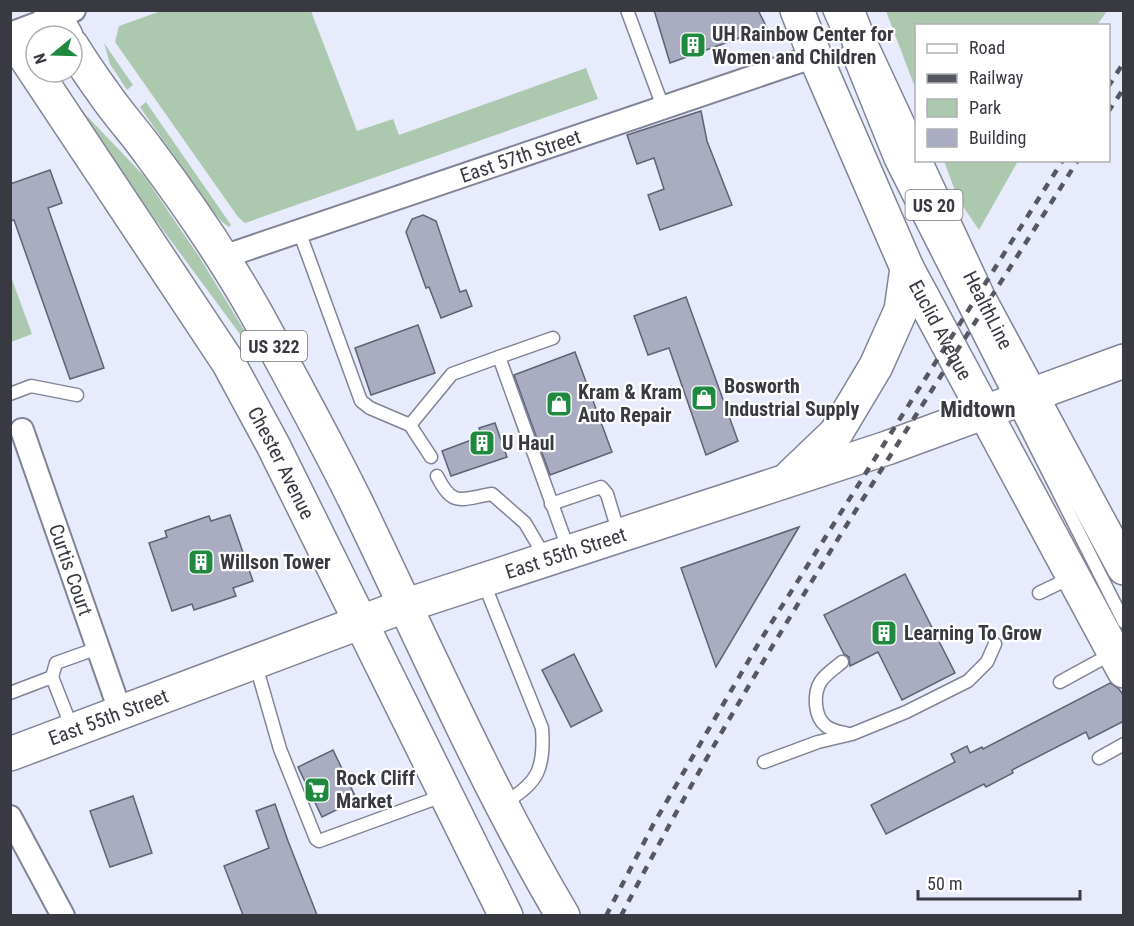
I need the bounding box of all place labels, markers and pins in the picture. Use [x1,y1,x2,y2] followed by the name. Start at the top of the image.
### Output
[712,22,894,69] place label: UH Rainbow Center for Women and Children
[678,30,708,60] building icon: UH Rainbow Center for Women and Children
[724,374,859,421] place label: Bosworth Industrial Supply
[578,380,682,427] place label: Kram & Kram Auto Repair
[689,383,719,413] shop icon: Bosworth Industrial Supply
[544,389,574,419] shop icon: Kram & Kram Auto Repair
[467,428,497,458] building icon: U Haul
[502,431,555,455] place label: U Haul
[186,547,216,577] building icon: Willson Tower
[220,550,331,574] place label: Willson Tower
[869,618,899,648] building icon: Learning To Grow
[904,621,1042,645] place label: Learning To Grow
[336,766,415,813] place label: Rock Cliff Market
[302,775,332,805] supermarket icon: Rock Cliff Market

